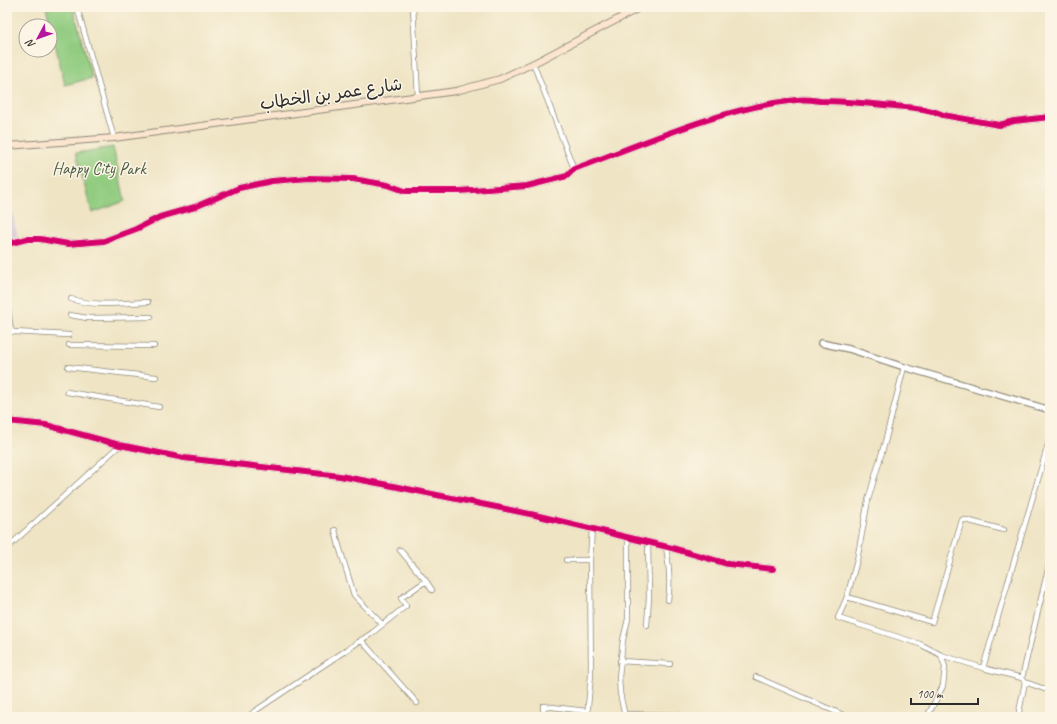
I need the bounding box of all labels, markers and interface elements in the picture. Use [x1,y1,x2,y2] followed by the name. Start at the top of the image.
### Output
[18,18,58,58] north arrow
[22,36,38,52] text: N
[259,74,404,115] street label: شارع عمر بن الخطاب
[52,158,147,179] park label: Happy City Park
[911,680,978,706] scale bar
[917,686,944,702] text: 100 m

